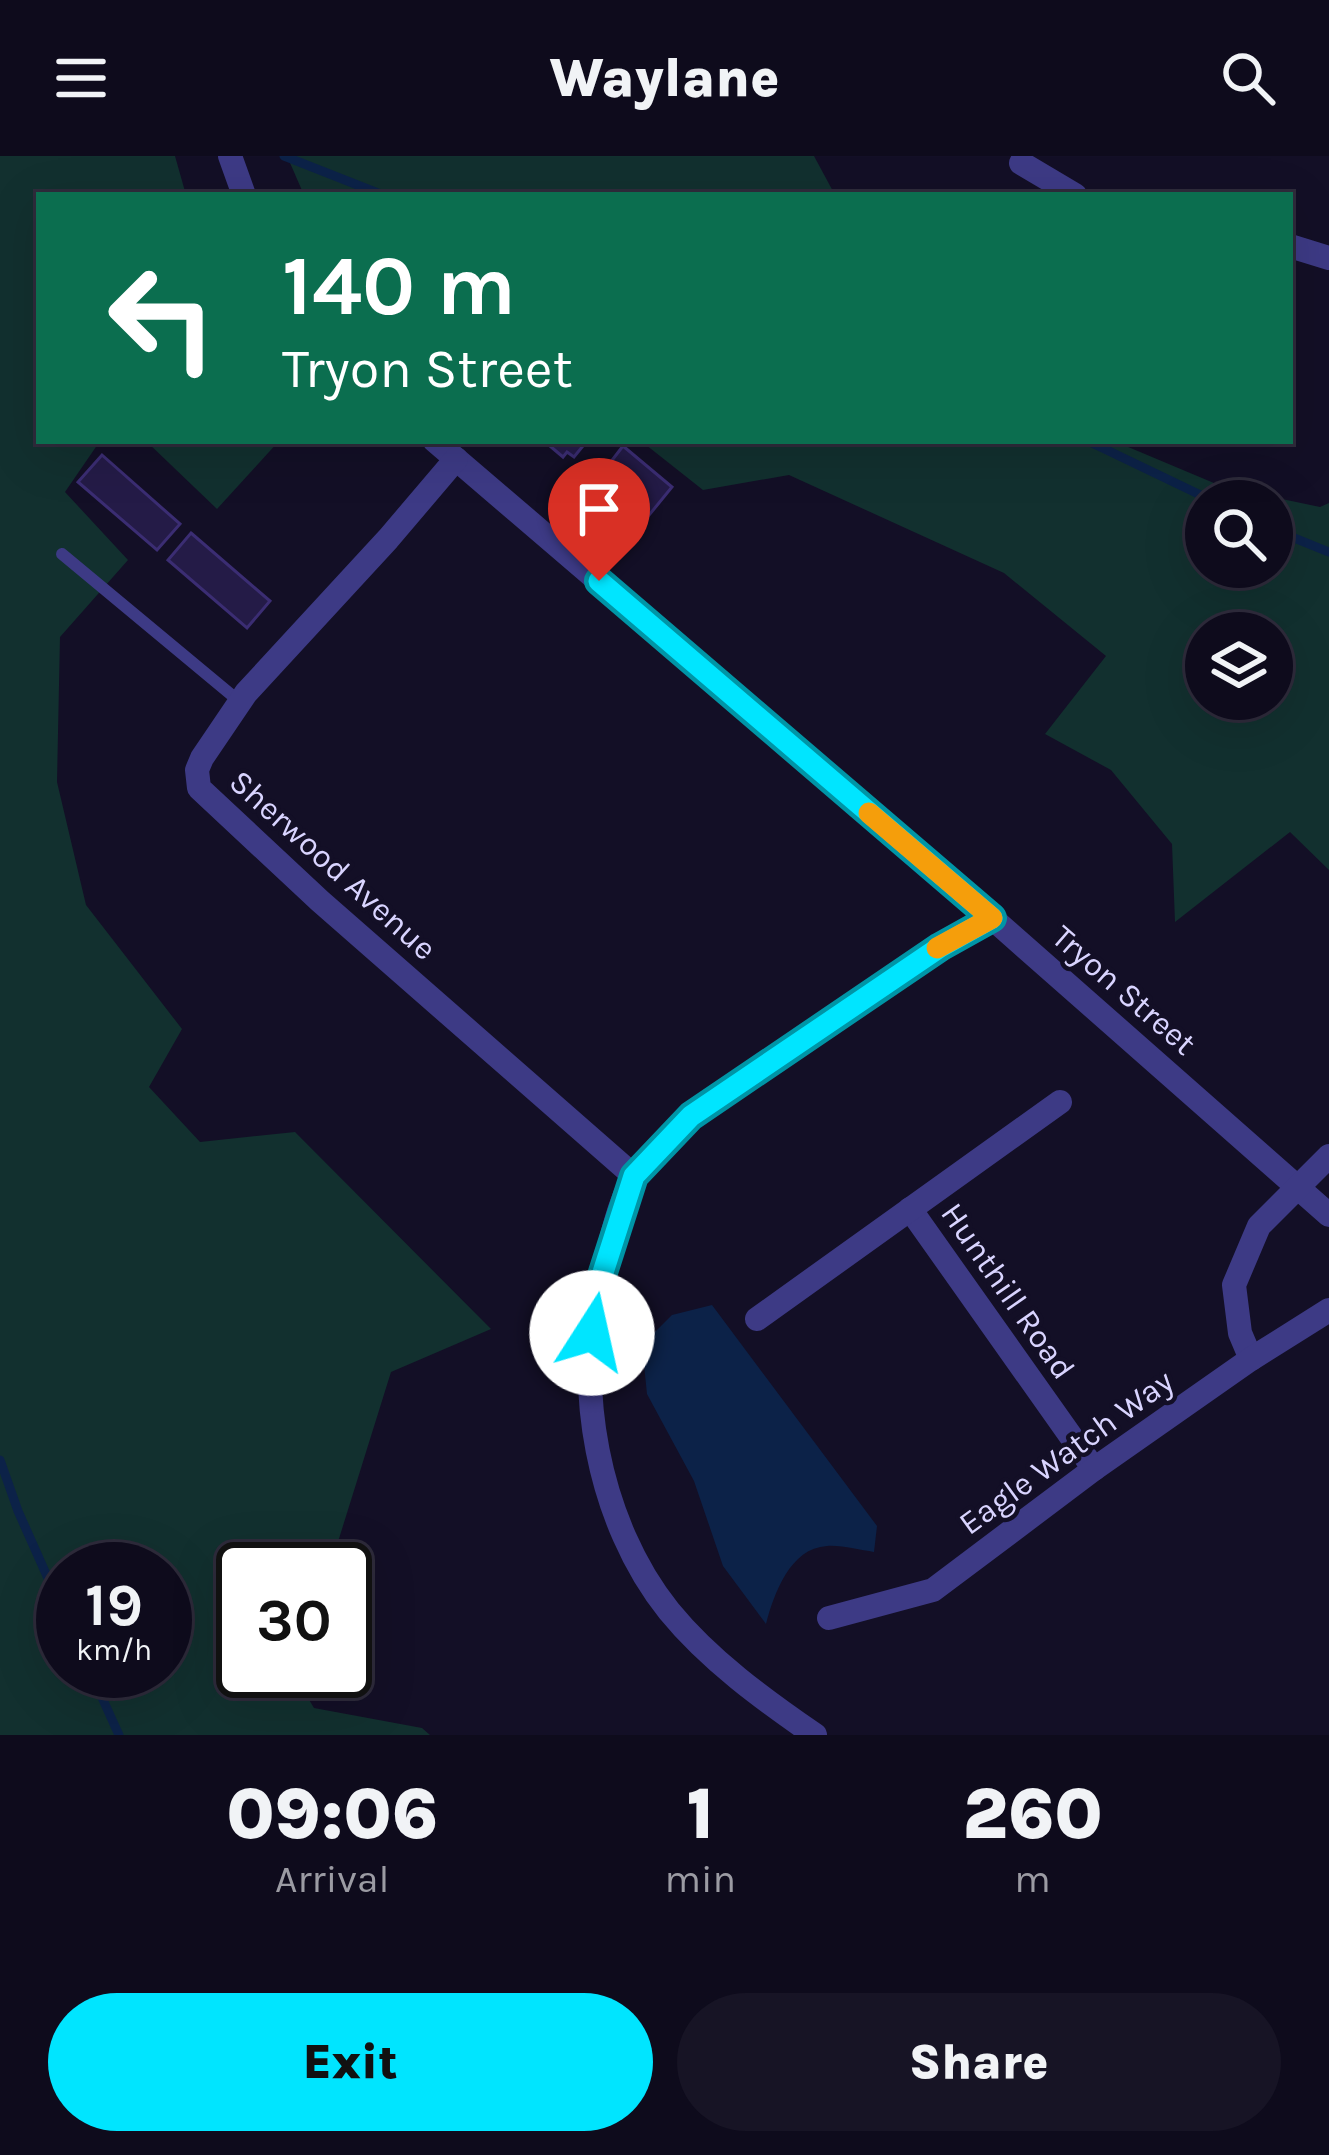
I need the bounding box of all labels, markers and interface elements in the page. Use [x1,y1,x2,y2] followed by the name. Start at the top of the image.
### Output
[48,45,114,111] icon: menu
[1215,45,1281,111] icon: search
[549,46,780,110] text: Waylane
[282,237,516,335] text: 140 m
[84,240,240,396] icon: left
[282,337,573,401] text: Tryon Street
[548,458,650,581] pin
[566,476,632,542] icon: arrive
[1185,480,1293,720] map controls
[1185,480,1293,588] button: search
[1185,612,1293,720] button: layers
[222,762,444,968] street label: Sherwood Avenue
[1044,917,1204,1063] street label: Tryon Street
[933,1196,1083,1386] street label: Hunthill Road
[529,1270,655,1396] position arrow
[952,1362,1180,1542] street label: Eagle Watch Way
[216,1542,372,1698] speed limit sign: 30
[85,1570,143,1640] text: 19
[76,1632,152,1668] text: km/h
[226,1772,438,1856] text: 09:06
[686,1772,714,1856] text: 1
[962,1772,1103,1856] text: 260
[275,1856,389,1902] text: Arrival
[664,1856,736,1902] text: min
[1014,1856,1051,1902] text: m
[48,1993,653,2131] button: Exit
[677,1993,1281,2131] button: Share

